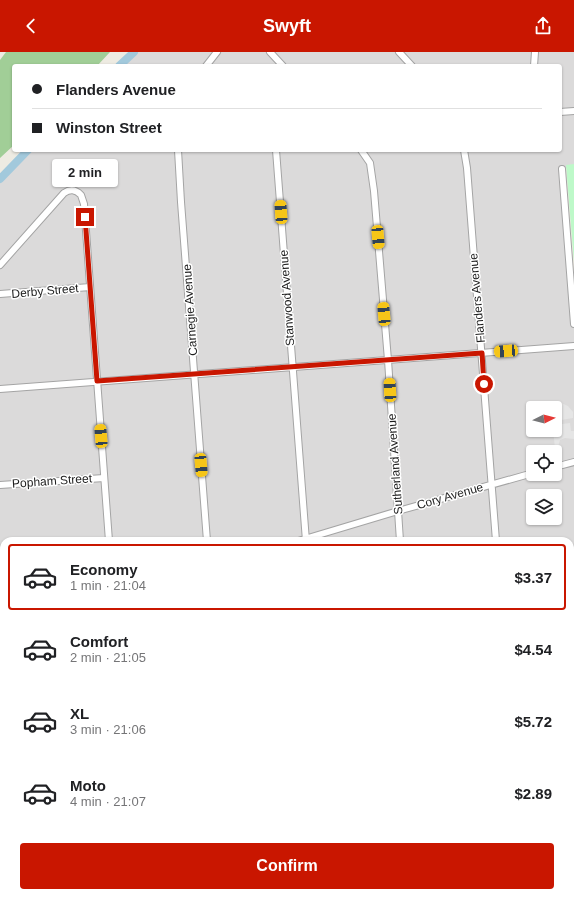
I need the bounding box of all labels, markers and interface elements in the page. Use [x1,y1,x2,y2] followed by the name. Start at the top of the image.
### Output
[20,15,42,37] icon: back
[532,15,554,37] icon: share
[263,16,311,36] text: Swyft
[56,81,176,98] text: Flanders Avenue
[56,119,162,136] text: Winston Street
[52,159,118,187] callout: 2 min
[68,165,102,180] text: 2 min
[274,200,288,224] car
[76,208,94,226] route end
[371,225,385,249] car
[277,249,297,347] street label: Stanwood Avenue
[466,252,488,343] street label: Flanders Avenue
[180,263,200,356] street label: Carnegie Avenue
[11,281,80,301] street label: Derby Street
[377,302,391,326] car
[494,344,518,358] car
[475,375,493,393] route start
[383,378,397,402] car
[526,401,562,437] north arrow
[526,401,562,525] map controls
[384,413,406,515] street label: Sutherland Avenue
[94,424,108,448] car
[526,445,562,481] button: locate
[194,453,208,477] car
[12,471,93,491] street label: Popham Street
[415,480,485,512] street label: Cory Avenue
[526,489,562,525] button: layers
[22,559,58,595] icon: car
[70,561,138,578] text: Economy
[514,569,552,586] text: $3.37
[70,578,146,593] text: 1 min · 21:04
[22,631,58,667] icon: car
[70,633,128,650] text: Comfort
[514,641,552,658] text: $4.54
[70,650,146,665] text: 2 min · 21:05
[22,703,58,739] icon: car
[70,705,89,722] text: XL
[514,713,552,730] text: $5.72
[70,722,146,737] text: 3 min · 21:06
[22,775,58,811] icon: car
[70,777,106,794] text: Moto
[514,785,552,802] text: $2.89
[70,794,146,809] text: 4 min · 21:07
[20,843,554,889] button: Confirm

